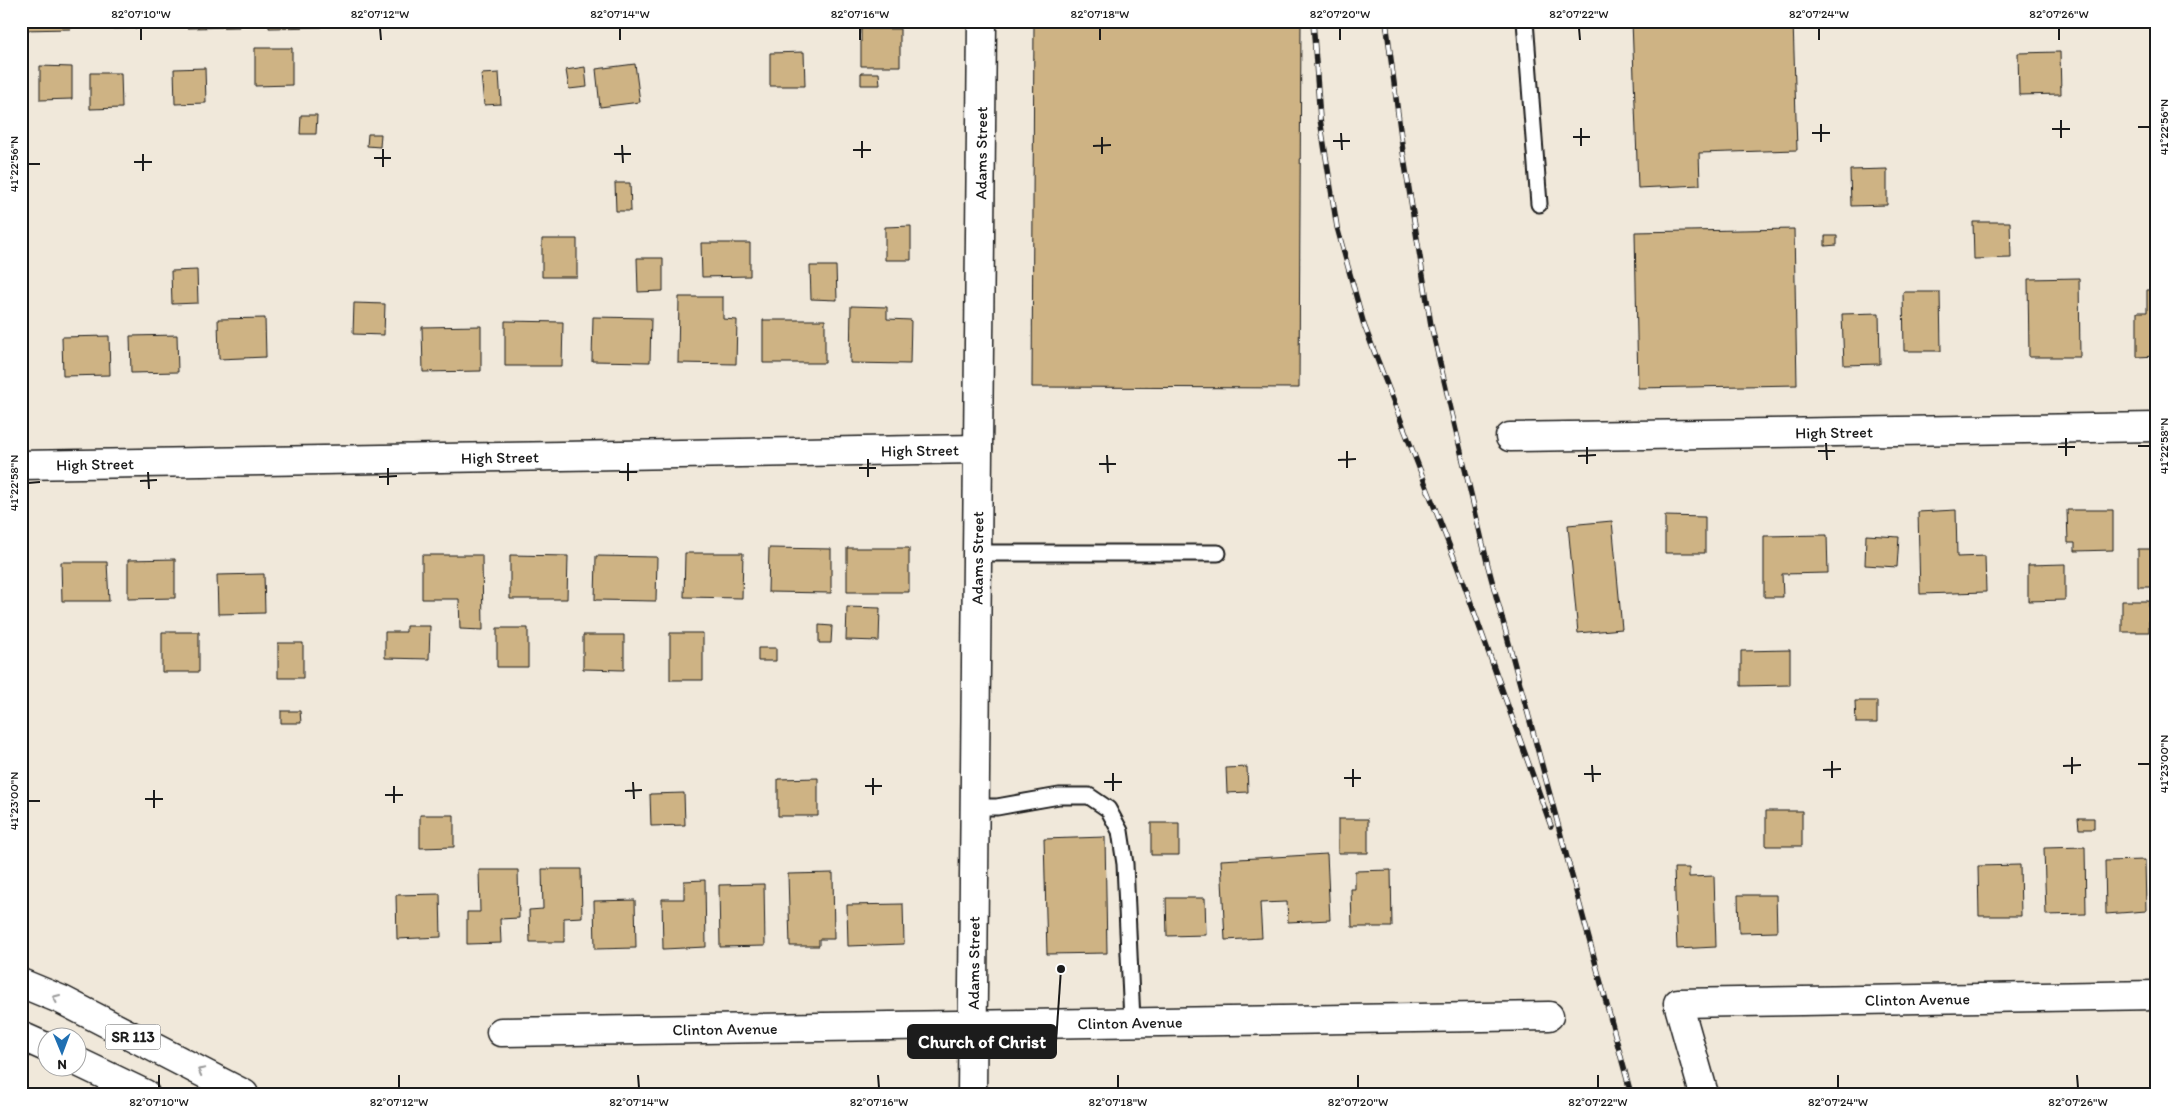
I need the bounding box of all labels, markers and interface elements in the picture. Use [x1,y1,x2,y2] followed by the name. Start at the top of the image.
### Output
[111,7,171,21] text: 82°07'10"W
[351,7,409,21] text: 82°07'12"W
[590,7,650,21] text: 82°07'14"W
[831,7,889,21] text: 82°07'16"W
[1071,7,1129,21] text: 82°07'18"W
[1310,7,1370,21] text: 82°07'20"W
[1549,7,1609,21] text: 82°07'22"W
[1789,7,1849,21] text: 82°07'24"W
[2029,7,2089,21] text: 82°07'26"W
[2157,99,2171,155] text: 41°22'56"N
[971,106,991,200] street label: Adams Street
[7,136,21,192] text: 41°22'56"N
[2157,418,2171,474] text: 41°22'58"N
[1795,422,1873,443] street label: High Street
[881,440,959,461] street label: High Street
[461,447,539,468] street label: High Street
[56,454,134,474] street label: High Street
[7,455,21,511] text: 41°22'58"N
[968,511,987,605] street label: Adams Street
[2157,735,2171,793] text: 41°23'00"N
[7,772,21,830] text: 41°23'00"N
[964,916,984,1010] street label: Adams Street
[1865,989,1970,1010] street label: Clinton Avenue
[52,993,61,1004] one-way arrow
[1077,1013,1183,1033] street label: Clinton Avenue
[672,1019,778,1039] street label: Clinton Avenue
[106,1024,160,1050] road number: SR 113
[908,1025,1056,1058] callout: Church of Christ
[38,1028,88,1078] north arrow
[918,1031,1046,1053] text: Church of Christ
[57,1056,67,1073] text: N
[197,1067,206,1077] one-way arrow
[129,1095,189,1109] text: 82°07'10"W
[370,1095,428,1109] text: 82°07'12"W
[609,1095,669,1109] text: 82°07'14"W
[850,1095,908,1109] text: 82°07'16"W
[1089,1095,1147,1109] text: 82°07'18"W
[1328,1095,1388,1109] text: 82°07'20"W
[1568,1095,1628,1109] text: 82°07'22"W
[1808,1095,1868,1109] text: 82°07'24"W
[2048,1095,2108,1109] text: 82°07'26"W

